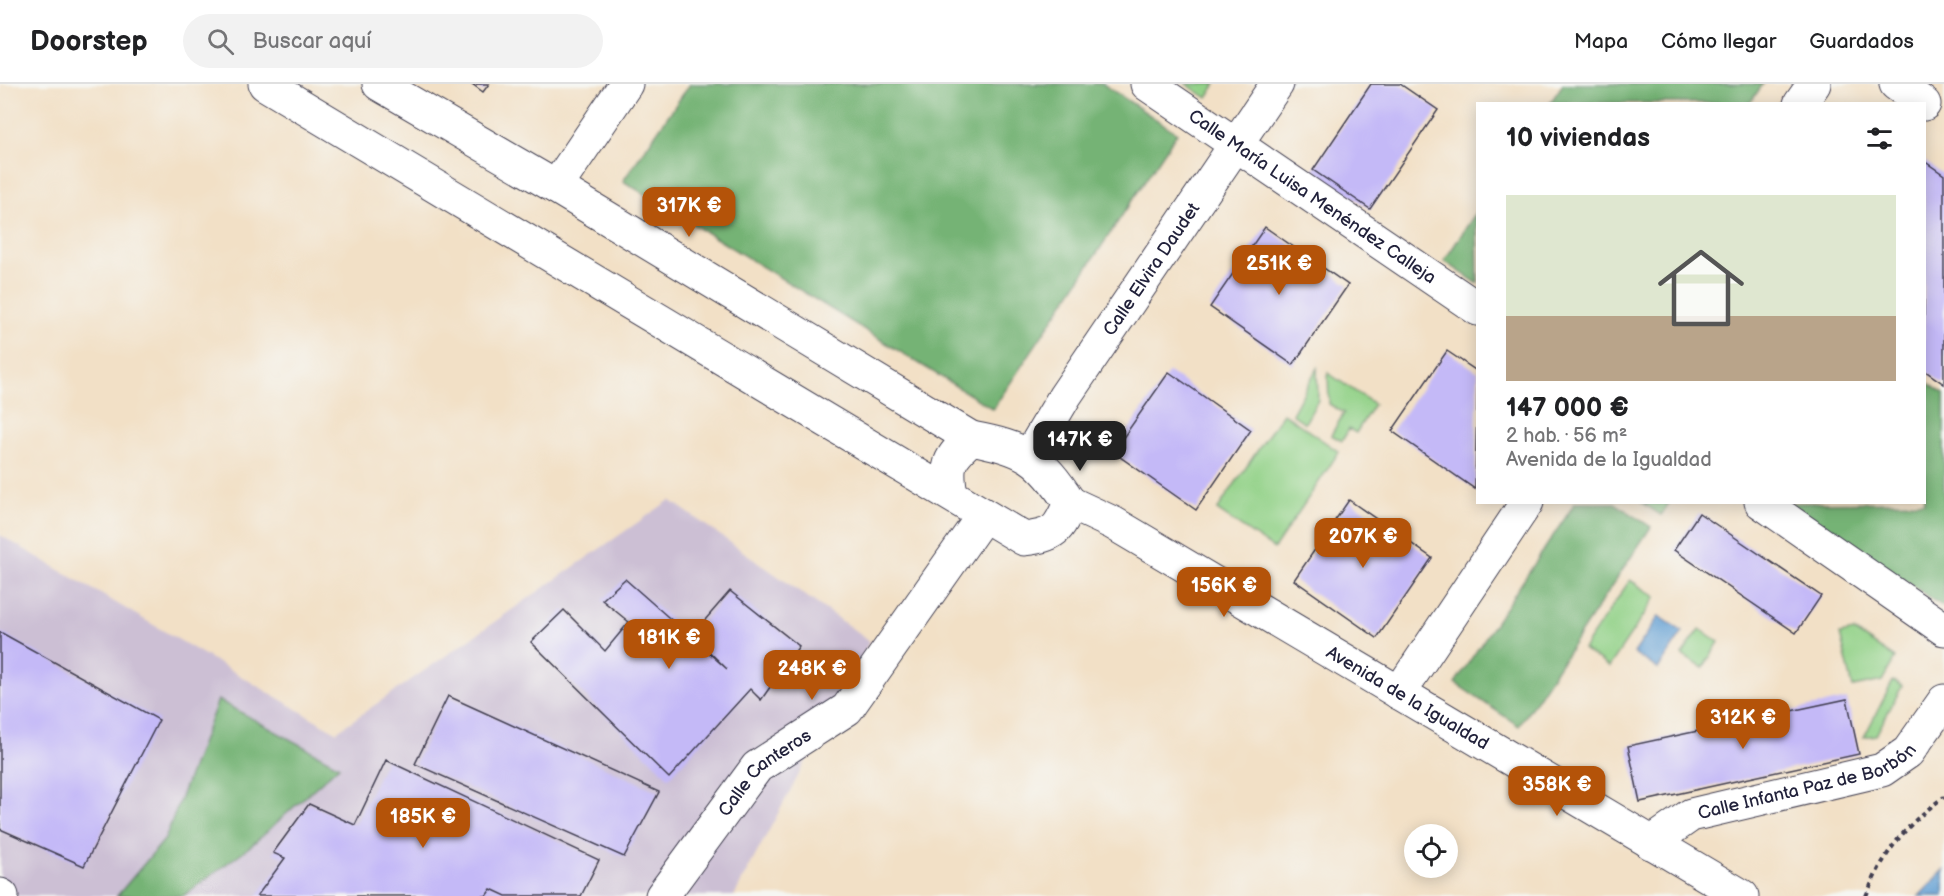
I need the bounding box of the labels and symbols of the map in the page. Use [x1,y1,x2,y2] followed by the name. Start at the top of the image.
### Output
[1184,105,1440,288] street label: Calle María Luisa Menéndez Calleja
[640,187,738,238] pin: 317K €
[1099,199,1204,340] street label: Calle Elvira Daudet
[1230,245,1328,296] pin: 251K €
[1031,421,1129,472] pin: 147K €
[1314,518,1412,569] pin: 207K €
[1175,567,1273,618] pin: 156K €
[620,619,718,670] pin: 181K €
[1322,642,1492,754] street label: Avenida de la Igualdad
[763,650,861,701] pin: 248K €
[1694,699,1792,750] pin: 312K €
[714,725,815,821] street label: Calle Canteros
[1696,740,1921,824] street label: Calle Infanta Paz de Borbón
[1508,766,1606,817] pin: 358K €
[374,798,472,849] pin: 185K €

